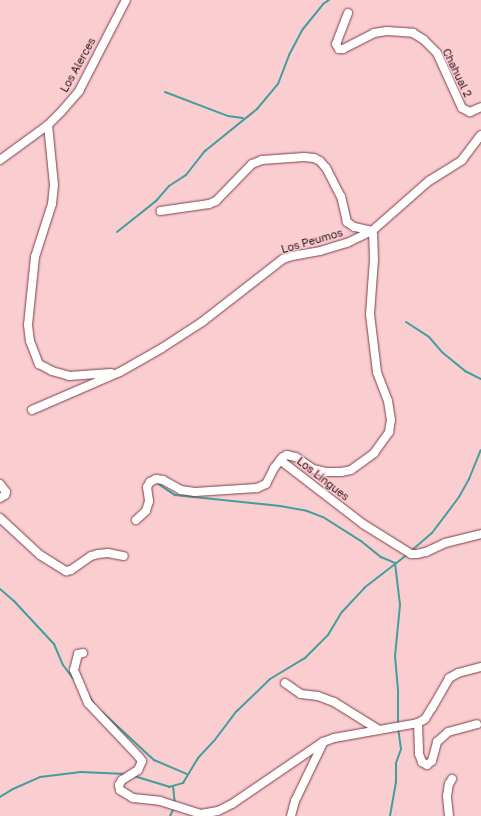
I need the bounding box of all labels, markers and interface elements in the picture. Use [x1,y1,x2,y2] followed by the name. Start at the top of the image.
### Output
[58,35,98,95] street label: Los Alerces
[440,46,474,100] street label: Chahual 2
[280,226,344,256] street label: Los Peumos
[294,454,352,504] street label: Los Lingues

